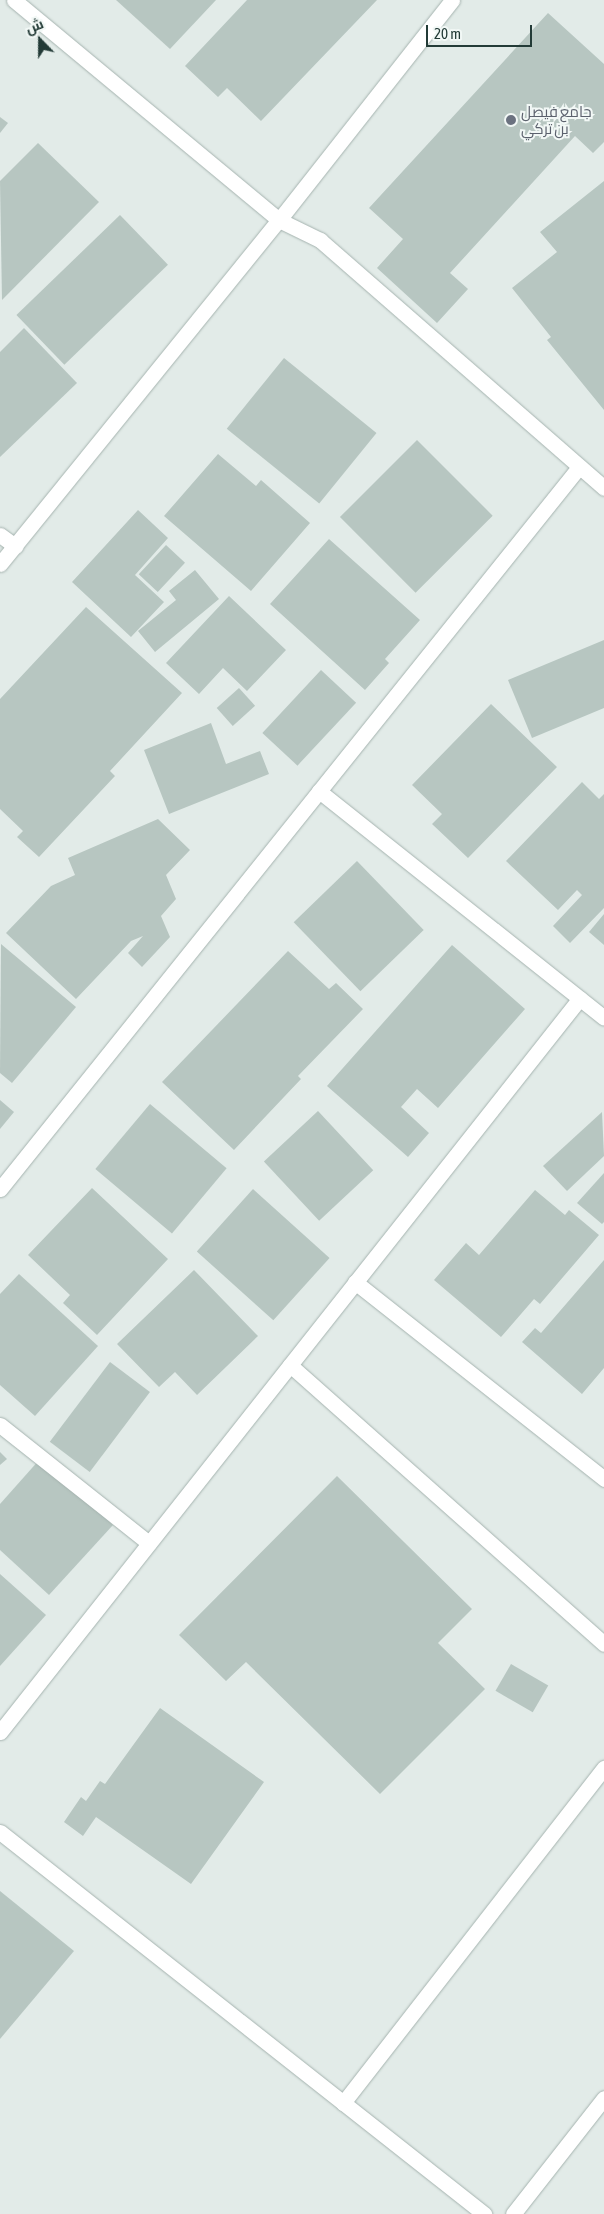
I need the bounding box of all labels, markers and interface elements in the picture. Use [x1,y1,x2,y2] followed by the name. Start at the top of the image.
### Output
[15,15,65,65] north arrow
[23,15,46,37] text: ش
[429,15,535,47] scale bar
[434,25,461,42] text: 20 m
[521,102,592,137] place label: جامع فيصل بن تركي
[505,114,517,126] marker: جامع فيصل بن تركي

